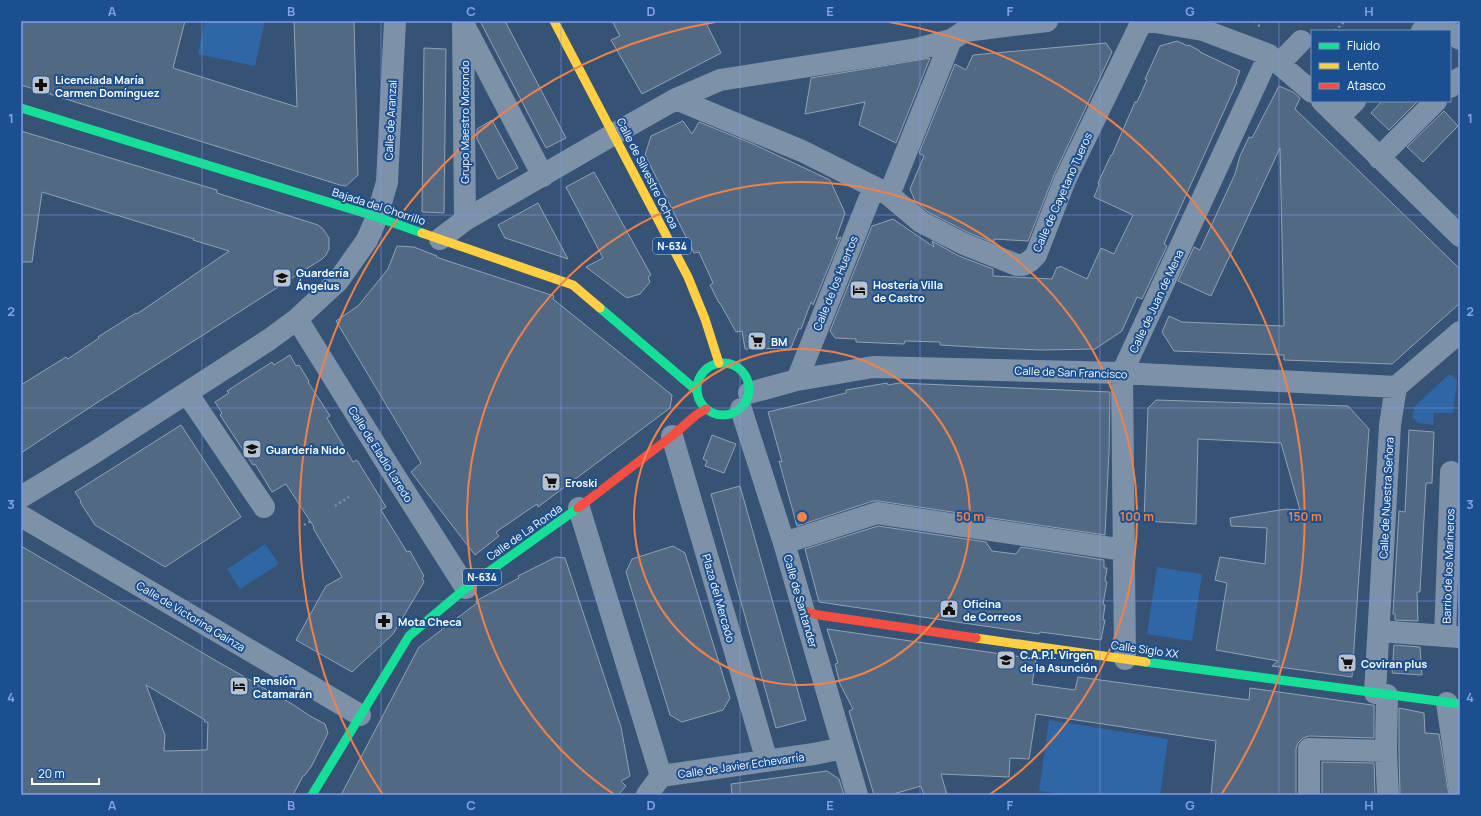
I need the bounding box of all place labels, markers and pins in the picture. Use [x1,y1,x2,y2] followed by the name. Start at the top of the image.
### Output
[55,72,160,100] place label: Licenciada María Carmen Domínguez
[30,74,52,96] pharmacy icon: Licenciada María Carmen Domínguez
[296,265,349,293] place label: Guardería Ángelus
[271,267,293,289] school or university icon: Guardería Ángelus
[873,277,943,305] place label: Hostería Villa de Castro
[848,279,870,301] hotel icon: Hostería Villa de Castro
[746,330,768,352] supermarket icon: BM
[771,334,787,349] place label: BM
[241,438,263,460] school or university icon: Guardería Nido
[266,442,346,457] place label: Guardería Nido
[540,471,562,493] supermarket icon: Eroski
[565,475,597,490] place label: Eroski
[795,510,809,524] centre of rings
[963,596,1021,624] place label: Oficina de Correos
[938,598,960,620] public building icon: Oficina de Correos
[373,610,395,632] pharmacy icon: Mota Checa
[398,614,462,629] place label: Mota Checa
[1020,647,1097,675] place label: C.A.P.I. Virgen de la Asunción
[995,649,1017,671] school or university icon: C.A.P.I. Virgen de la Asunción
[1336,652,1358,674] supermarket icon: Coviran plus
[1361,656,1427,671] place label: Coviran plus
[253,673,312,701] place label: Pensión Catamarán
[228,675,250,697] hotel icon: Pensión Catamarán

